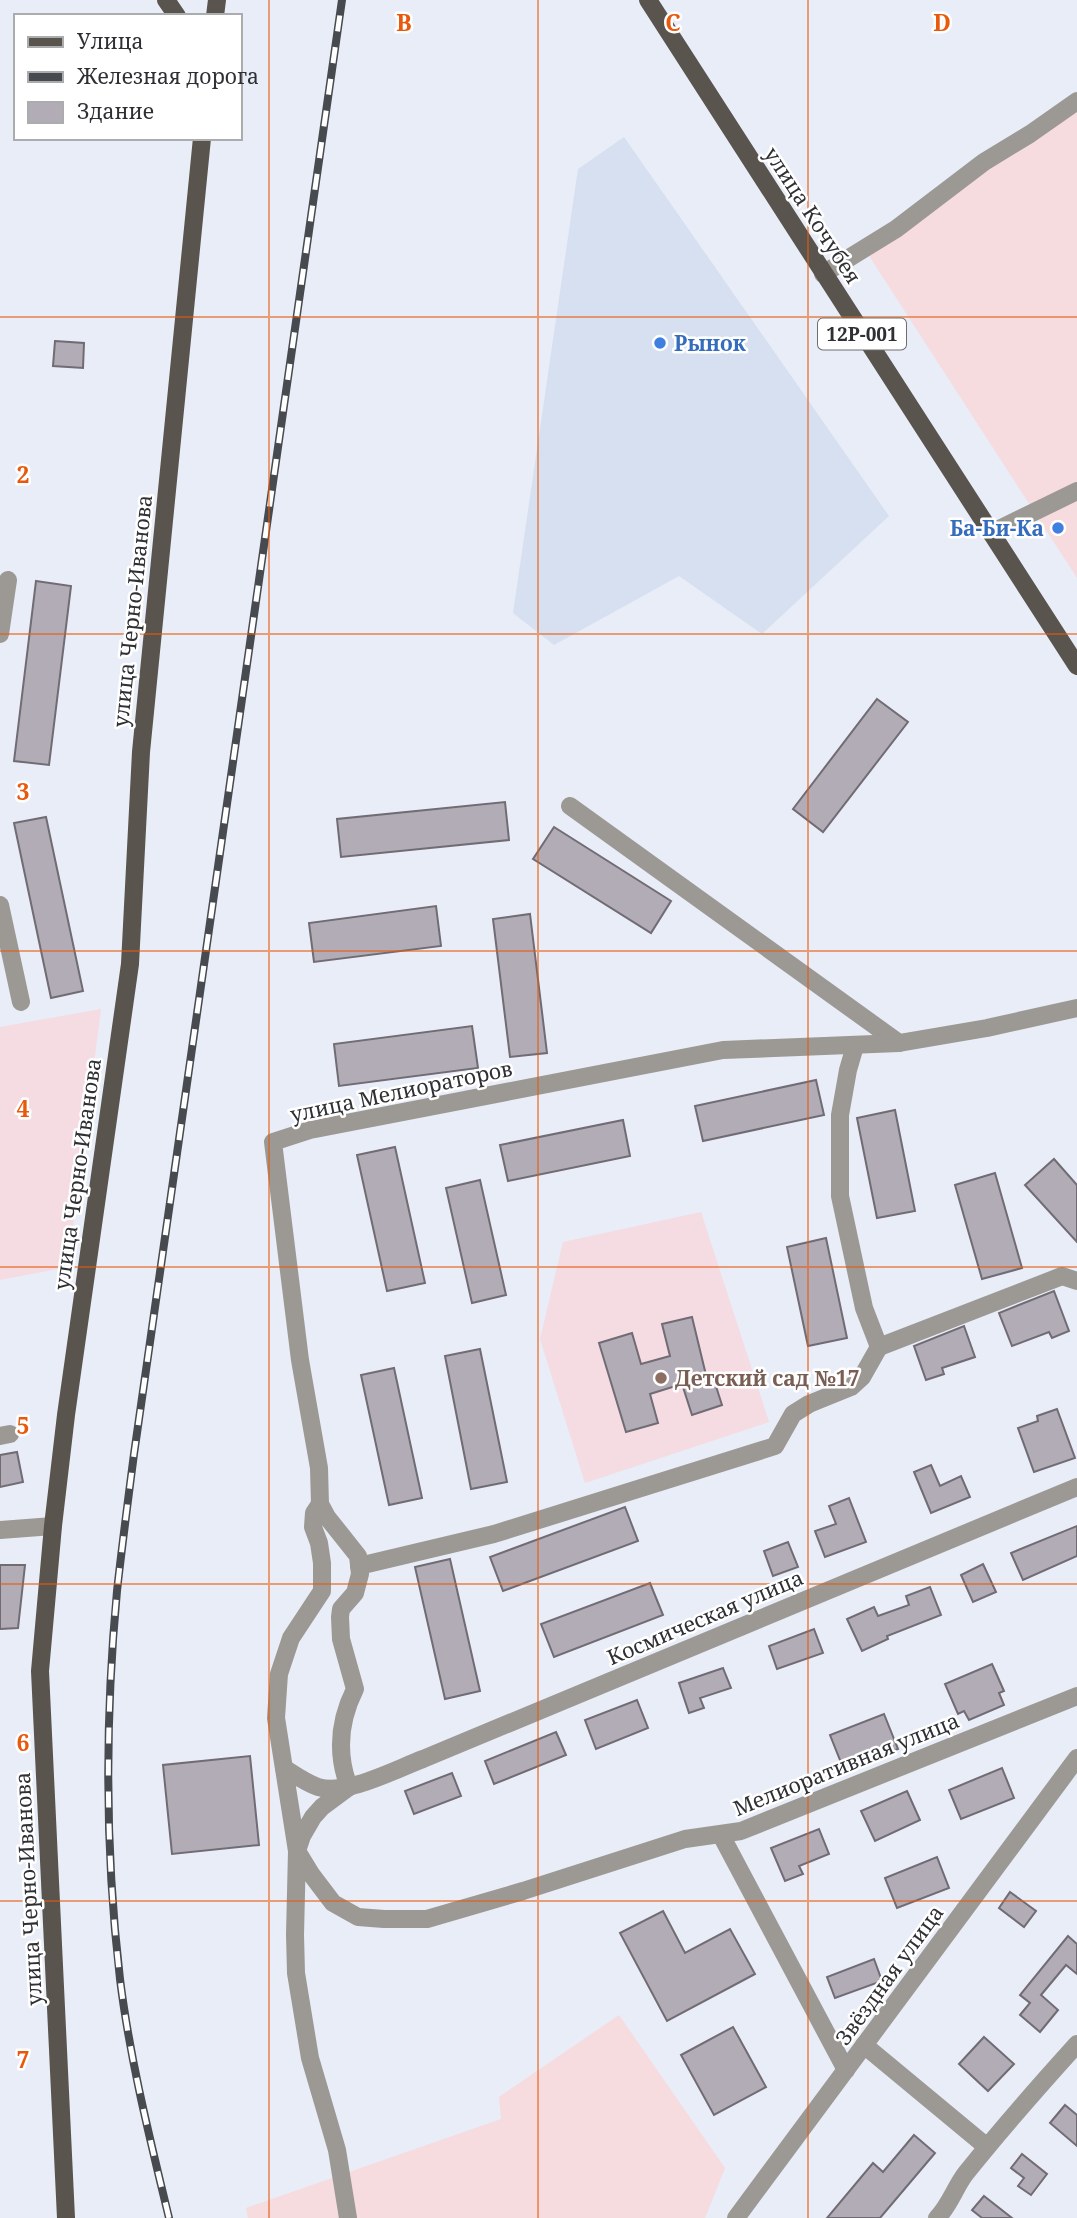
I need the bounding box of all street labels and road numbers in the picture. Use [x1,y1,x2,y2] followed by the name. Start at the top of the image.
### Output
[758,141,868,289] street label: улица Кочубея
[818,318,906,350] road number: 12Р-001
[106,493,158,729] street label: улица Черно-Иванова
[287,1054,515,1128] street label: улица Мелиораторов
[47,1056,107,1292] street label: улица Черно-Иванова
[603,1563,807,1671] street label: Космическая улица
[729,1706,963,1822] street label: Мелиоративная улица
[8,1772,48,2006] street label: улица Черно-Иванова
[829,1899,949,2051] street label: Звёздная улица

